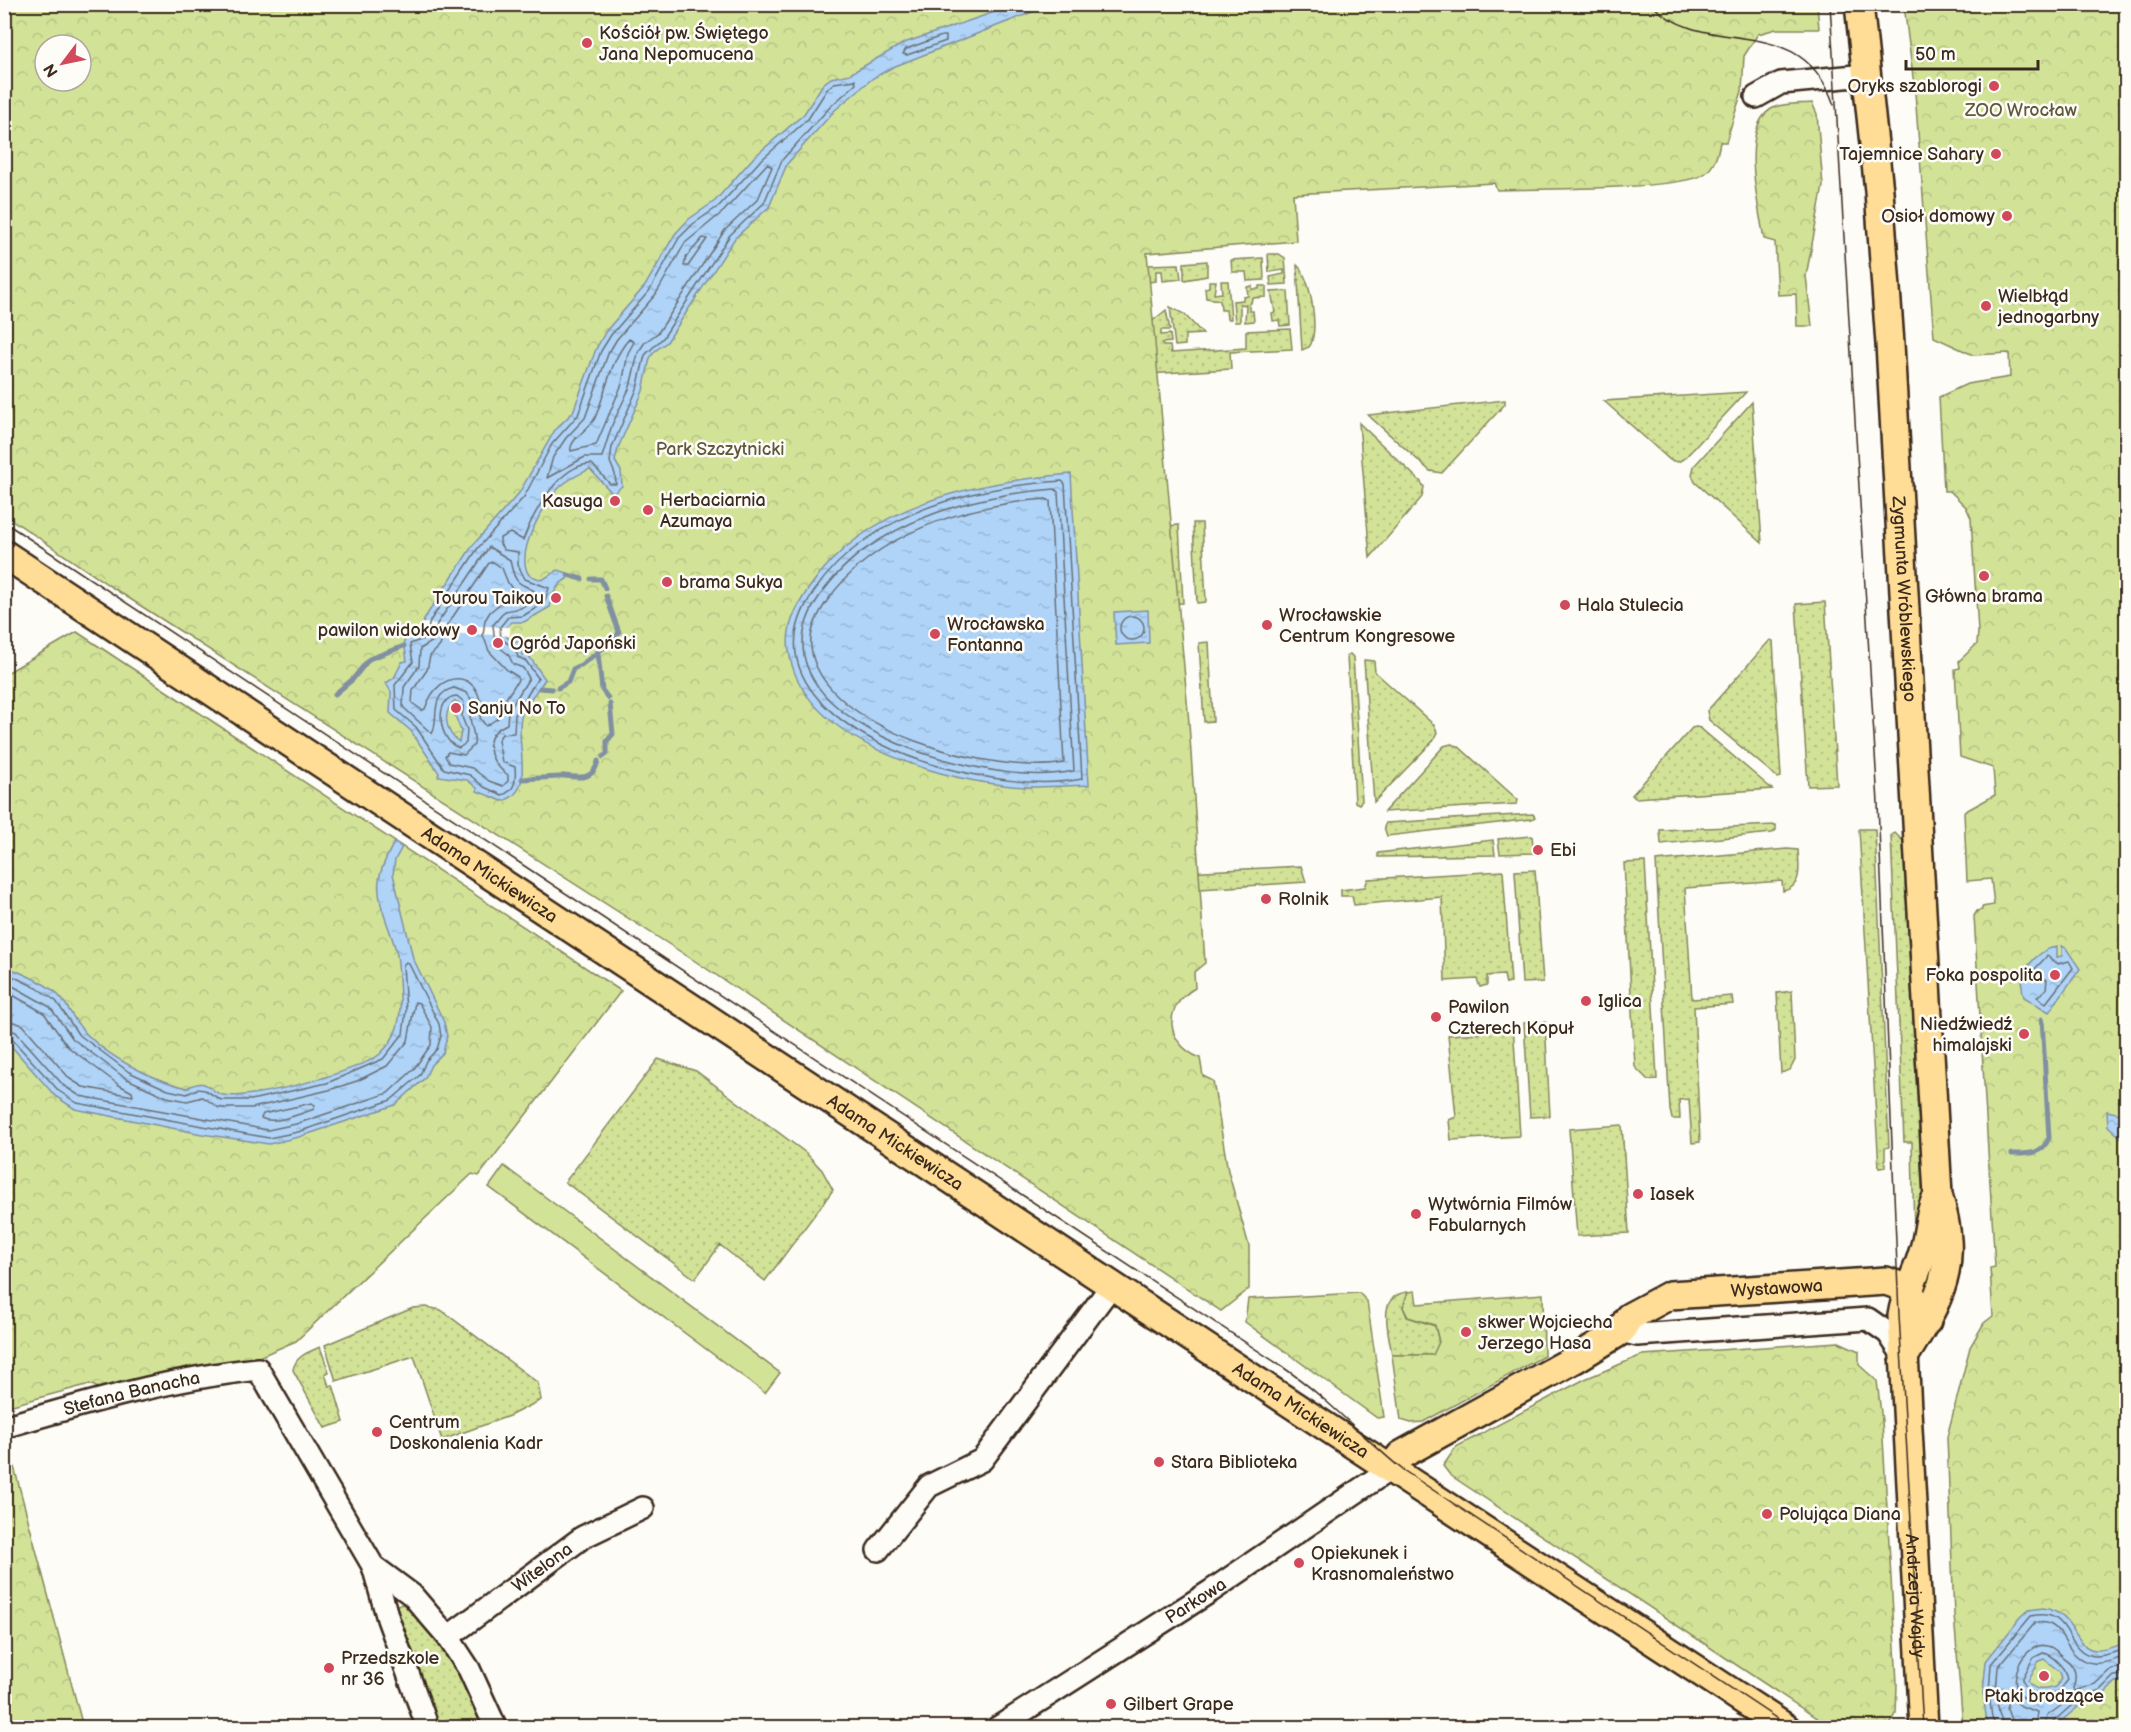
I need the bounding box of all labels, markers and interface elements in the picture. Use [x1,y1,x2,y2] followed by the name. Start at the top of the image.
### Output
[599,21,769,65] place label: Kościół pw. Świętego Jana Nepomucena
[33,33,93,93] north arrow
[1906,33,2038,71] scale bar
[580,36,594,50] marker: Kościół pw. Świętego Jana Nepomucena
[1915,44,1956,65] text: 50 m
[40,60,63,80] text: N
[1847,76,1982,97] place label: Oryks szablorogi
[1987,79,2001,93] marker: Oryks szablorogi
[1964,100,2077,121] park label: ZOO Wrocław
[1839,144,1985,165] place label: Tajemnice Sahary
[1989,147,2003,161] marker: Tajemnice Sahary
[1881,206,1996,227] place label: Osioł domowy
[2000,209,2014,223] marker: Osioł domowy
[1997,286,2100,328] place label: Wielbłąd jednogarbny
[1979,299,1993,313] marker: Wielbłąd jednogarbny
[656,439,784,460] park label: Park Szczytnicki
[660,490,766,532] place label: Herbaciarnia Azumaya
[542,491,603,512] place label: Kasuga
[608,494,622,508] marker: Kasuga
[1888,495,1920,703] street label: Zygmunta Wróblewskiego
[641,503,655,517] marker: Herbaciarnia Azumaya
[1977,569,1991,583] marker: Główna brama
[679,572,783,593] place label: brama Sukya
[660,575,674,589] marker: brama Sukya
[1925,586,2043,607] place label: Główna brama
[433,588,544,609] place label: Tourou Taikou
[549,591,563,605] marker: Tourou Taikou
[1577,595,1684,616] place label: Hala Stulecia
[1558,598,1572,612] marker: Hala Stulecia
[1279,605,1455,647] place label: Wrocławskie Centrum Kongresowe
[947,614,1045,656] place label: Wrocławska Fontanna
[1260,618,1274,632] marker: Wrocławskie Centrum Kongresowe
[318,620,461,641] place label: pawilon widokowy
[465,623,479,637] marker: pawilon widokowy
[928,627,942,641] marker: Wrocławska Fontanna
[510,633,636,654] place label: Ogród Japoński
[491,636,505,650] marker: Ogród Japoński
[468,698,566,719] place label: Sanju No To
[449,701,463,715] marker: Sanju No To
[417,823,561,928] street label: Adama Mickiewicza
[1550,840,1576,861] place label: Ebi
[1531,843,1545,857] marker: Ebi
[1278,889,1328,910] place label: Rolnik
[1259,892,1273,906] marker: Rolnik
[1925,965,2043,986] place label: Foka pospolita
[2048,968,2062,982] marker: Foka pospolita
[1598,991,1642,1012] place label: Iglica
[1579,994,1593,1008] marker: Iglica
[1448,997,1574,1039] place label: Pawilon Czterech Kopuł
[1429,1010,1443,1024] marker: Pawilon Czterech Kopuł
[1920,1014,2013,1056] place label: Niedźwiedź himalajski
[2017,1027,2031,1041] marker: Niedźwiedź himalajski
[823,1090,967,1195] street label: Adama Mickiewicza
[1650,1184,1694,1205] place label: Iasek
[1631,1187,1645,1201] marker: Iasek
[1428,1194,1572,1236] place label: Wytwórnia Filmów Fabularnych
[1409,1207,1423,1221] marker: Wytwórnia Filmów Fabularnych
[1730,1275,1824,1302] street label: Wystawowa
[1478,1312,1613,1354] place label: skwer Wojciecha Jerzego Hasa
[1459,1325,1473,1339] marker: skwer Wojciecha Jerzego Hasa
[1229,1358,1373,1463] street label: Adama Mickiewicza
[61,1368,202,1420] street label: Stefana Banacha
[389,1412,543,1454] place label: Centrum Doskonalenia Kadr
[370,1425,384,1439] marker: Centrum Doskonalenia Kadr
[1171,1452,1298,1473] place label: Stara Biblioteka
[1152,1455,1166,1469] marker: Stara Biblioteka
[1779,1504,1901,1525] place label: Polująca Diana
[1760,1507,1774,1521] marker: Polująca Diana
[1901,1533,1929,1659] street label: Andrzeja Wajdy
[508,1539,577,1597] street label: Witelona
[1311,1543,1454,1585] place label: Opiekunek i Krasnomaleństwo
[1292,1556,1306,1570] marker: Opiekunek i Krasnomaleństwo
[1162,1574,1230,1628] street label: Parkowa
[341,1648,440,1690] place label: Przedszkole nr 36
[322,1661,336,1675] marker: Przedszkole nr 36
[2037,1669,2051,1683] marker: Ptaki brodzące
[1984,1686,2104,1707] place label: Ptaki brodzące
[1123,1694,1234,1715] place label: Gilbert Grape
[1104,1697,1118,1711] marker: Gilbert Grape

